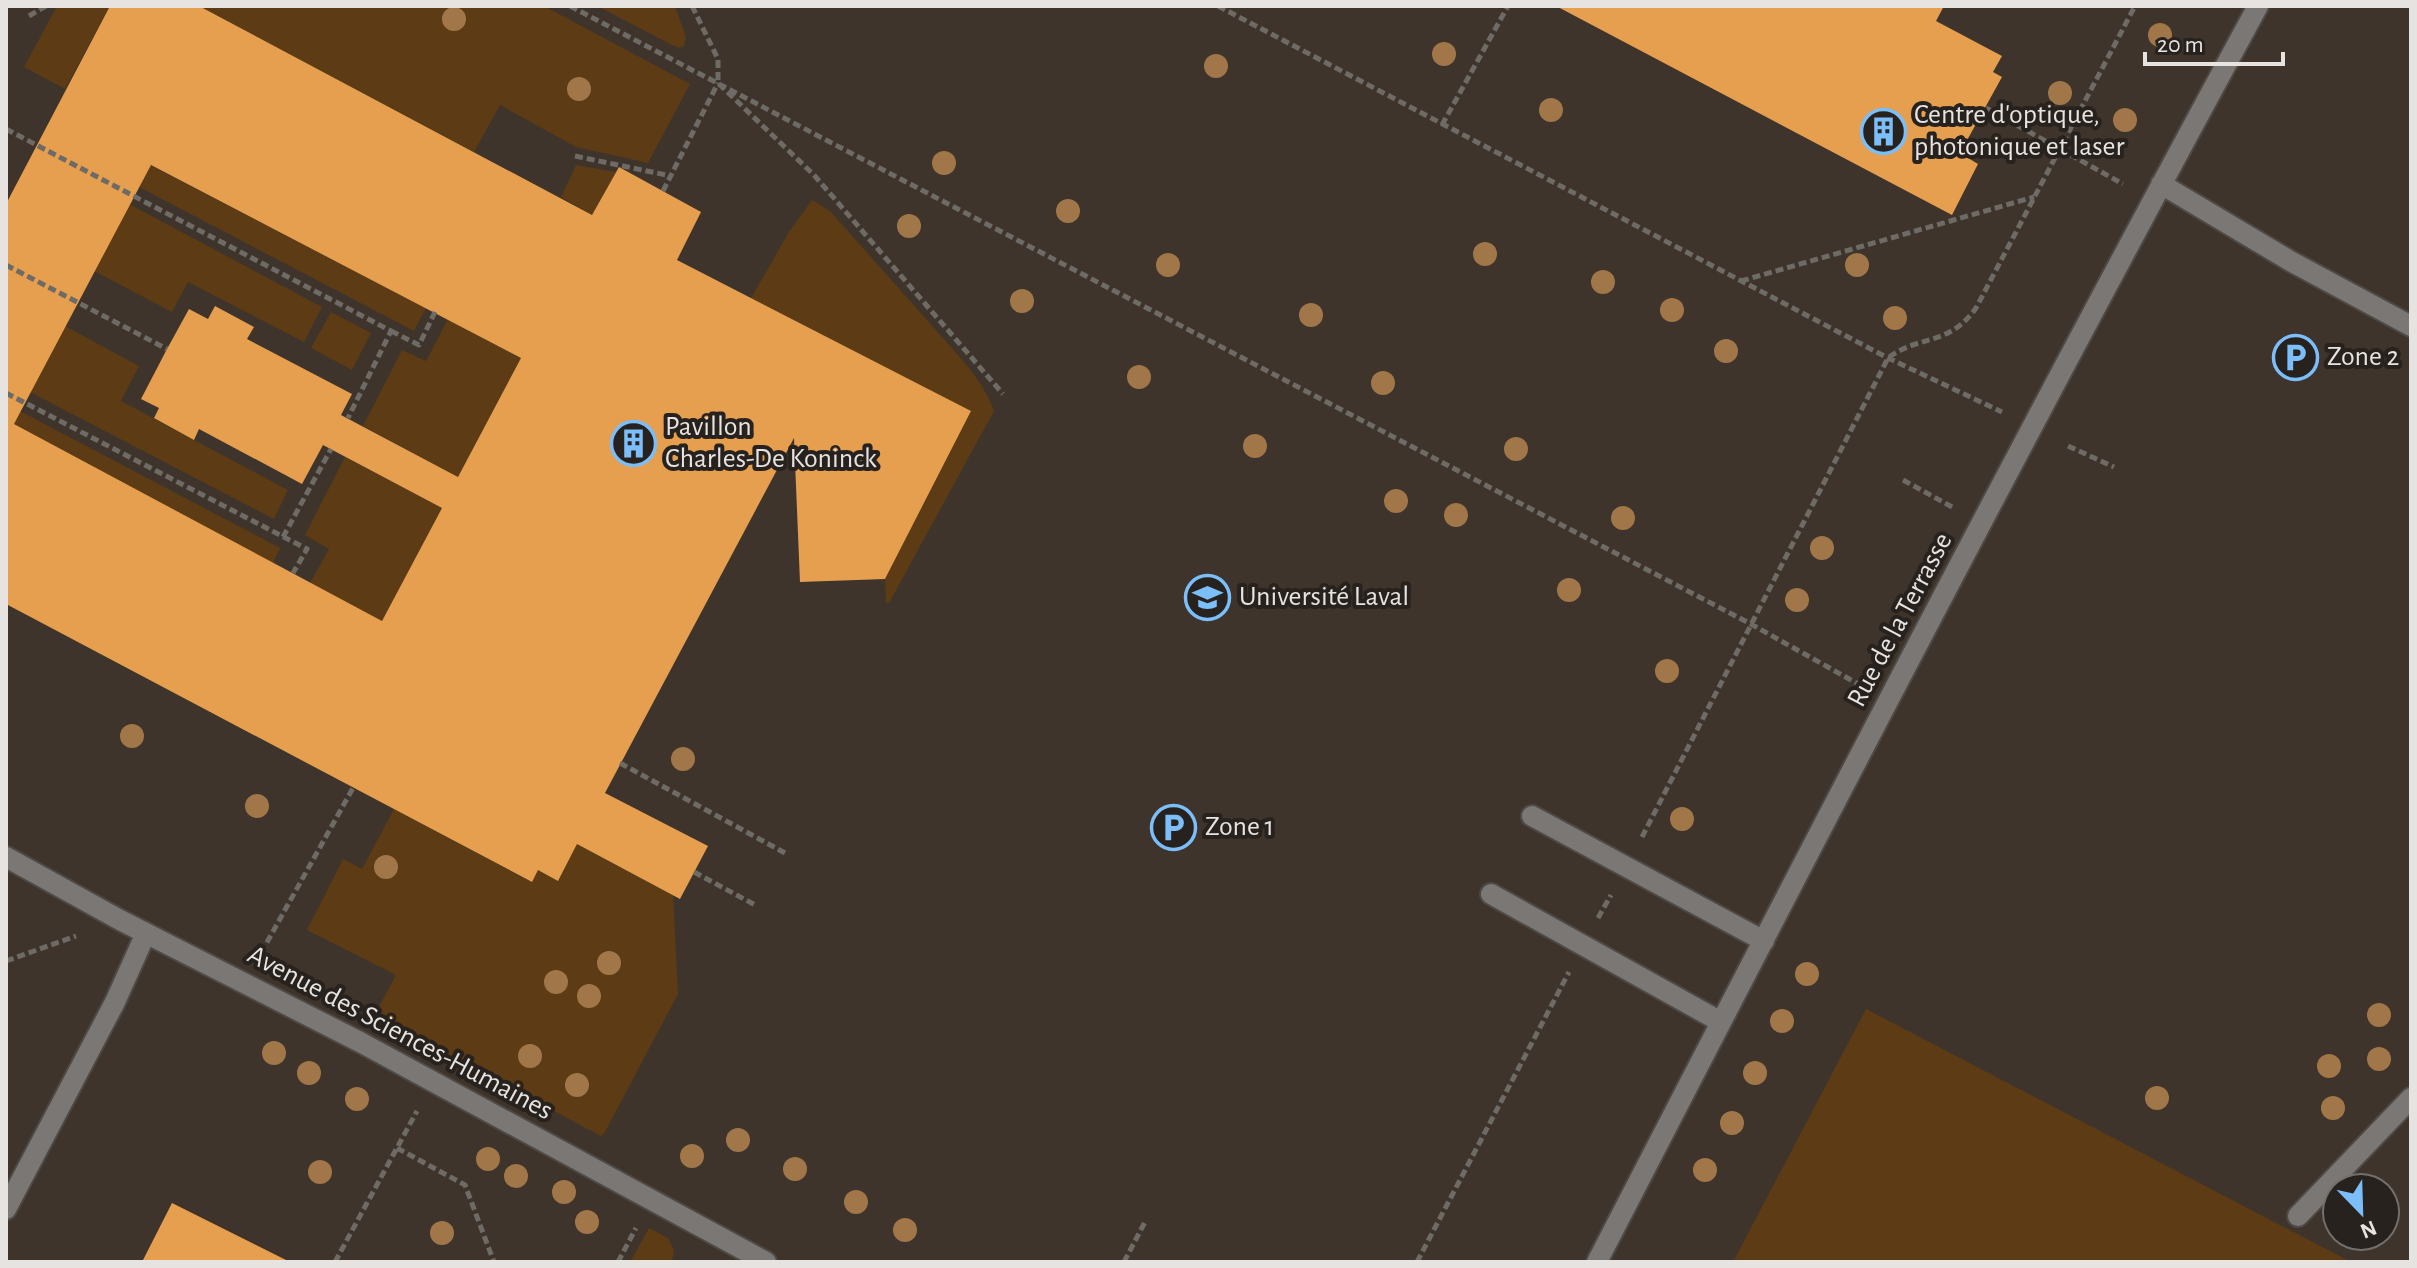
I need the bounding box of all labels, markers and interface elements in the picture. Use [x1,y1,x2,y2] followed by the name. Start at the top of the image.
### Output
[2145,16,2283,66] scale bar
[2157,33,2204,57] text: 20 m
[1914,101,2124,161] place label: Centre d'optique, photonique et laser
[1859,107,1907,155] building icon: Centre d'optique, photonique et laser
[2272,333,2320,381] parking icon: Zone 2
[2327,343,2399,371] place label: Zone 2
[665,413,877,473] place label: Pavillon Charles-De Koninck
[610,419,658,467] building icon: Pavillon Charles-De Koninck
[1842,528,1958,712] street label: Rue de la Terrasse
[1184,573,1232,621] school or university icon: Université Laval
[1239,583,1409,611] place label: Université Laval
[1150,803,1198,851] parking icon: Zone 1
[1205,813,1274,841] place label: Zone 1
[243,941,557,1125] street label: Avenue des Sciences-Humaines
[2321,1172,2401,1252] north arrow
[2357,1216,2380,1243] text: N

